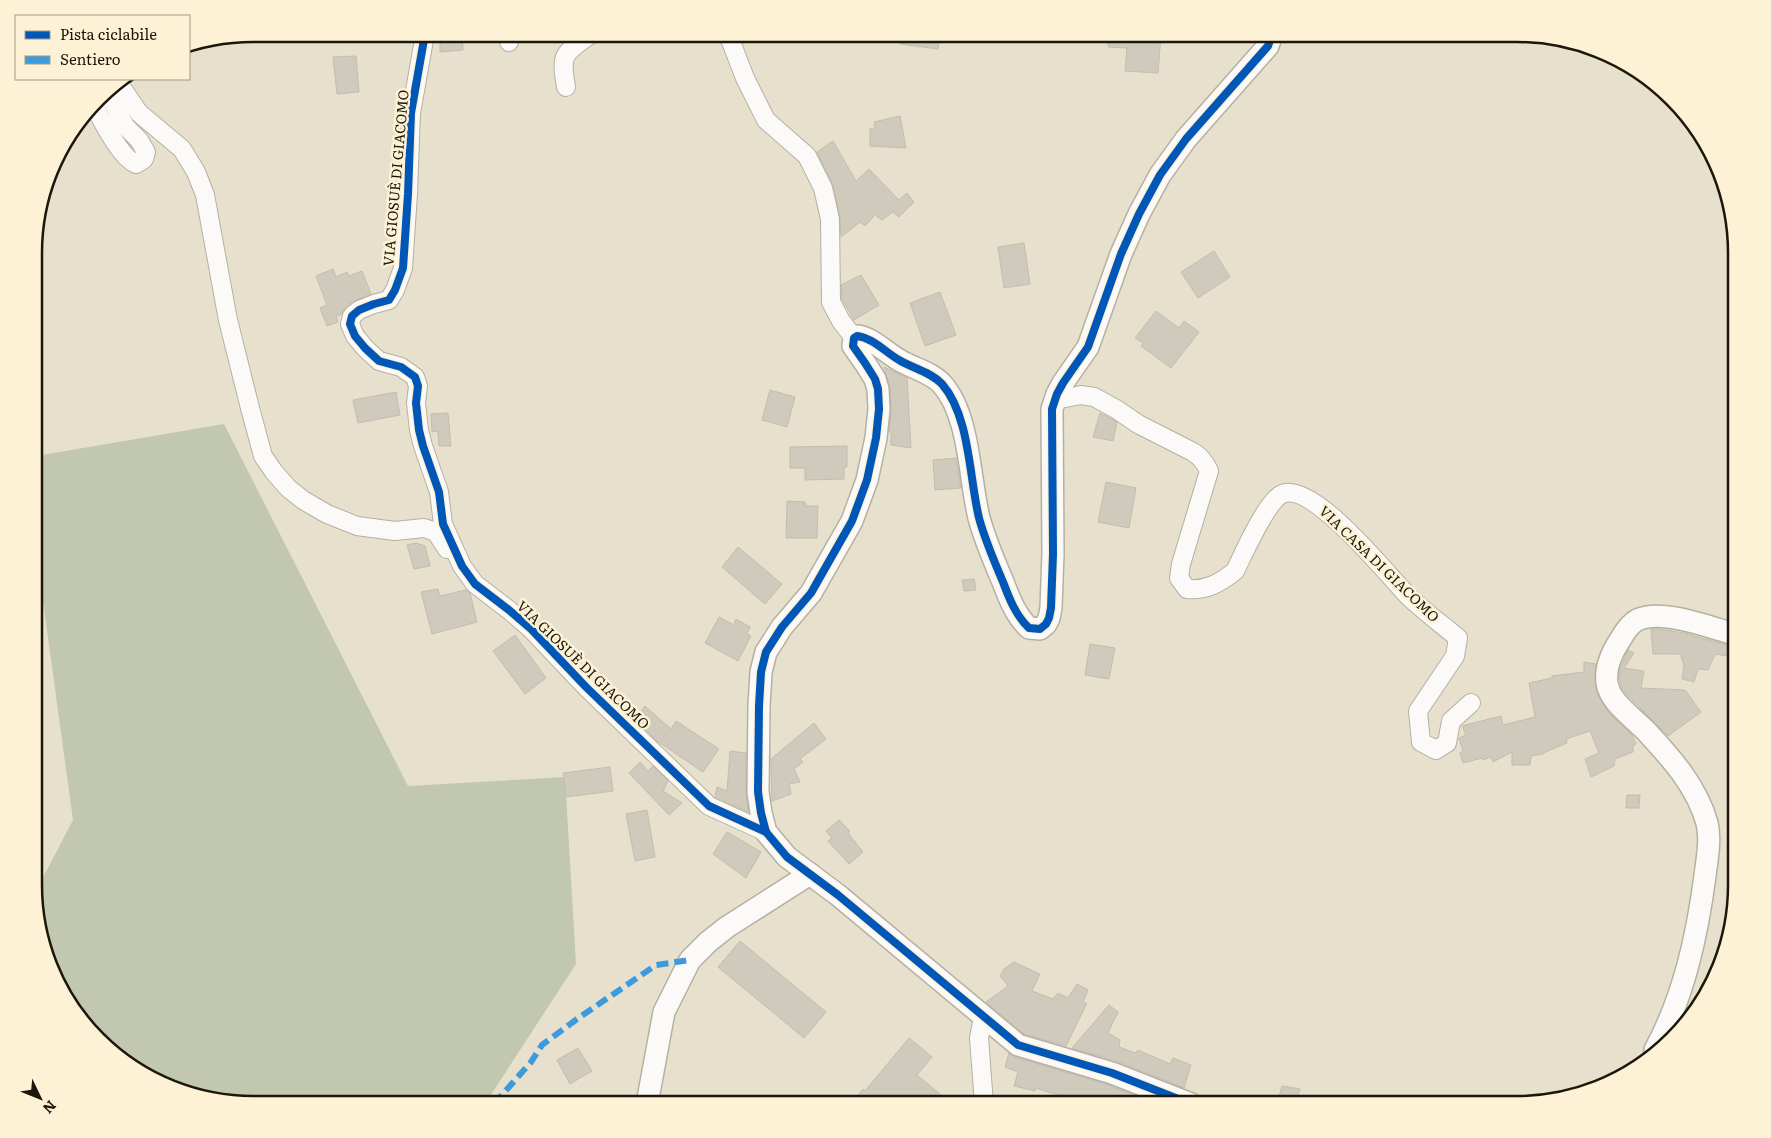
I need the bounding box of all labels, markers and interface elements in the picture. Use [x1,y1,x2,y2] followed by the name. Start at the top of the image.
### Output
[15,15,190,80] legend
[60,22,157,45] text: Pista ciclabile
[60,47,121,70] text: Sentiero
[377,89,413,267] street label: VIA GIOSUÈ DI GIACOMO
[1315,500,1444,626] street label: VIA CASA DI GIACOMO
[513,595,654,733] street label: VIA GIOSUÈ DI GIACOMO
[15,1073,65,1123] north arrow
[39,1096,62,1119] text: N

